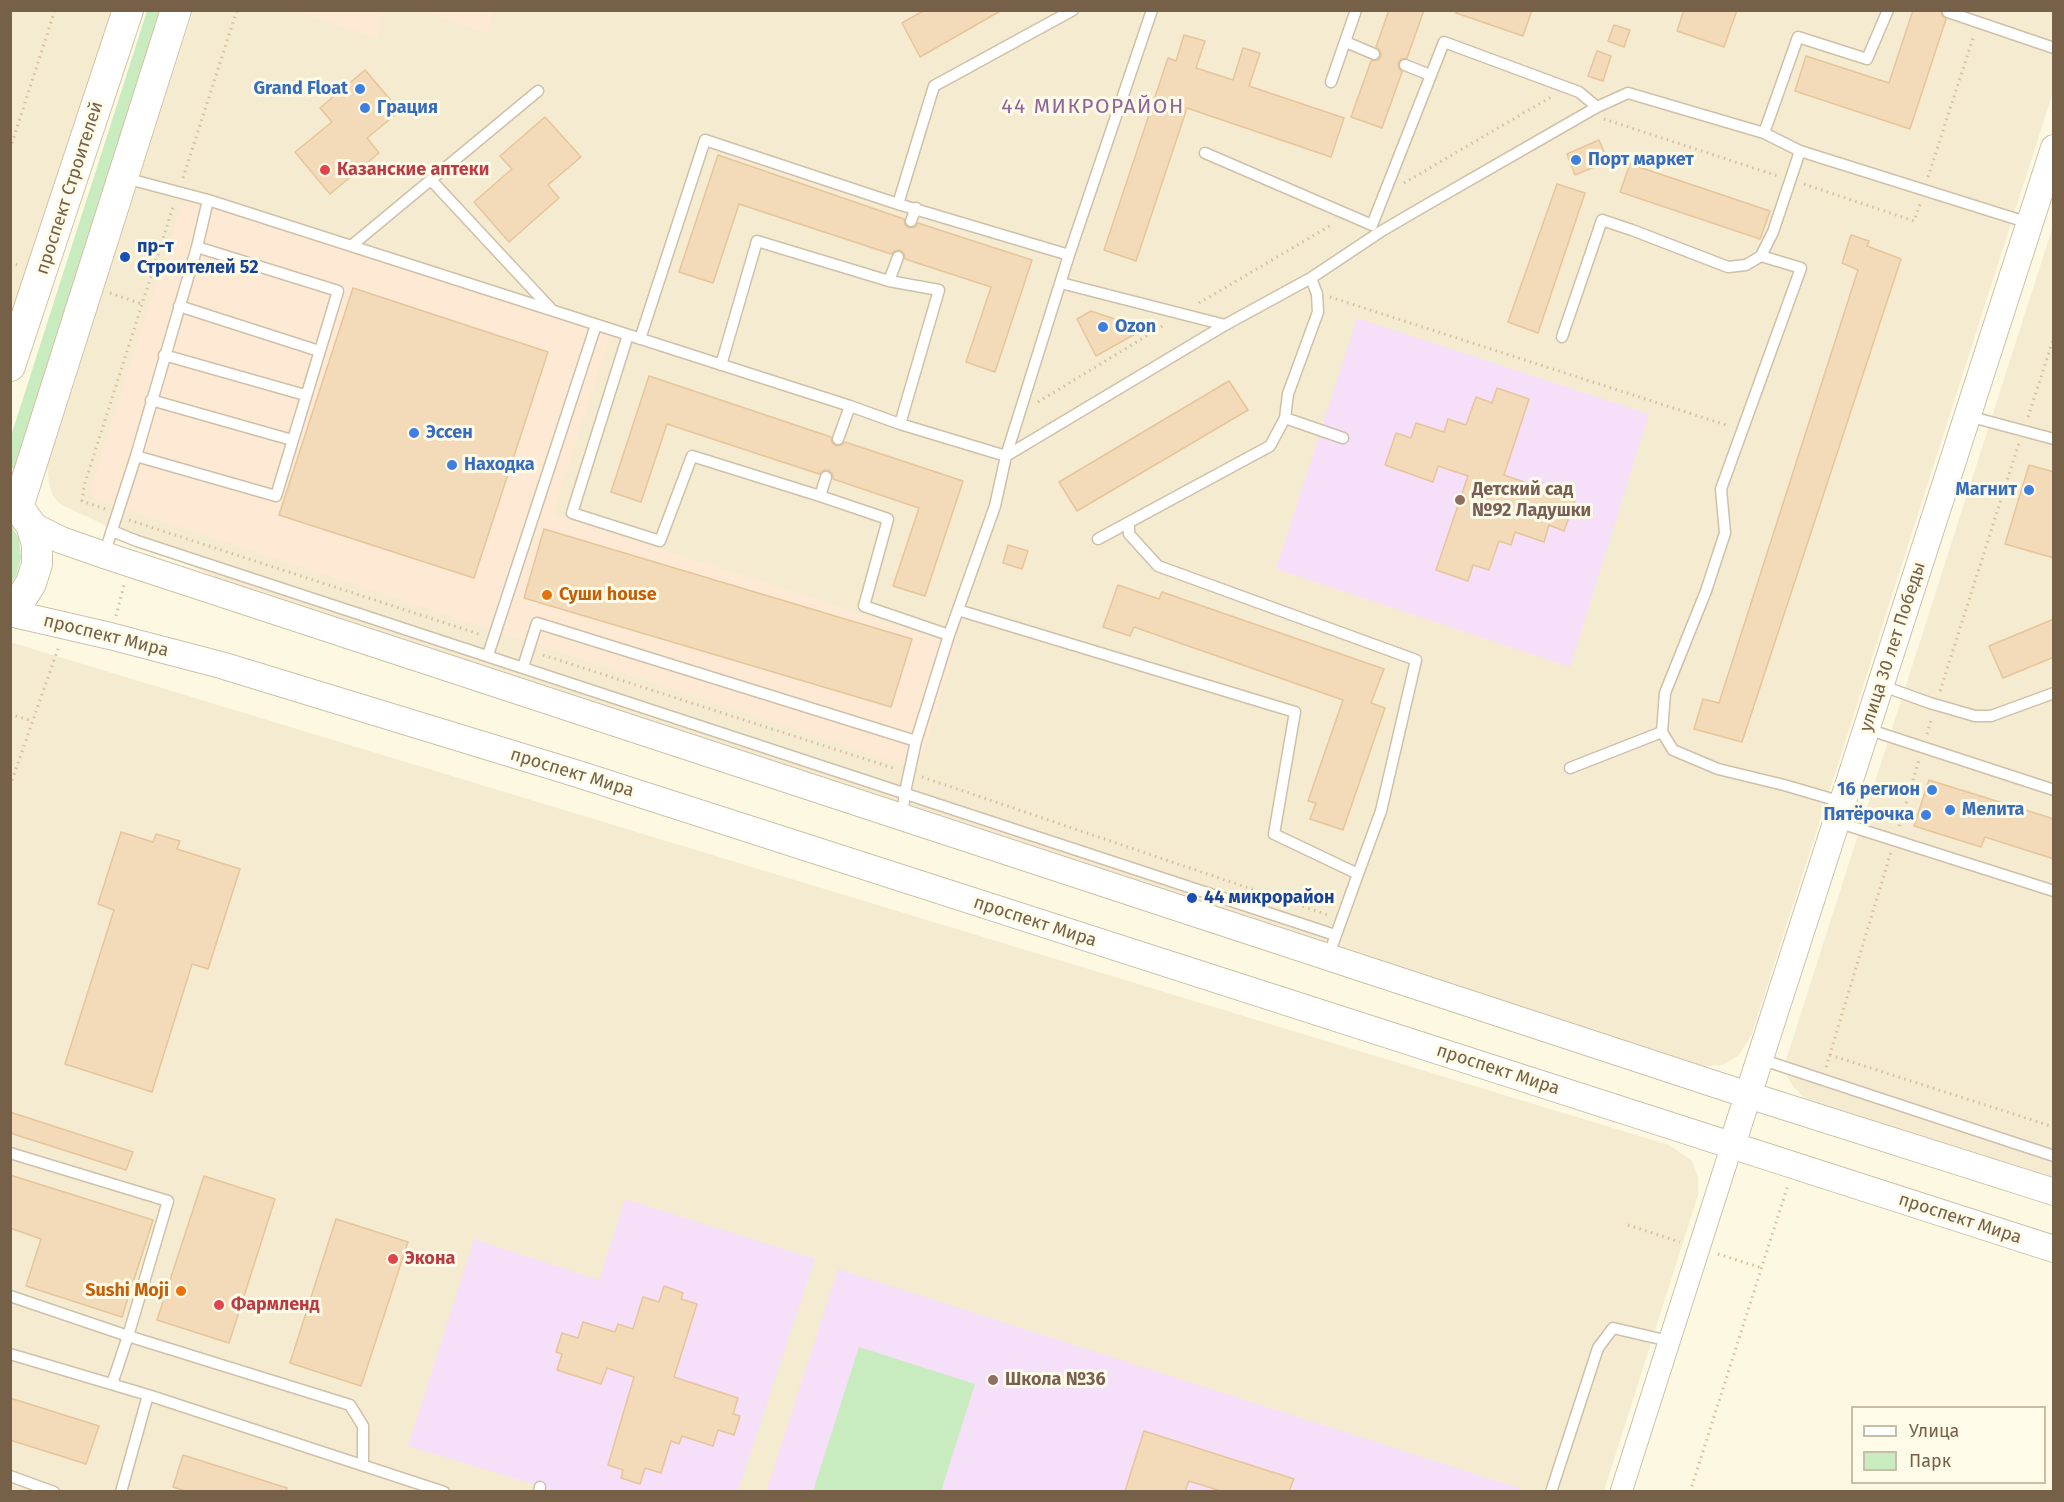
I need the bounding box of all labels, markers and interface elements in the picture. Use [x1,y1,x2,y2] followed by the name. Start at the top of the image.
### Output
[254,78,348,100] place label: Grand Float
[353,82,367,96] marker: Grand Float
[1001,94,1185,120] district label: 44 МИКРОРАЙОН
[377,97,438,119] place label: Грация
[32,99,108,277] street label: проспект Строителей
[358,101,372,115] marker: Грация
[1588,149,1694,171] place label: Порт маркет
[1569,153,1583,167] marker: Порт маркет
[337,159,489,181] place label: Казанские аптеки
[318,163,332,177] marker: Казанские аптеки
[137,236,259,278] place label: пр-т Строителей 52
[118,250,132,264] marker: пр-т Строителей 52
[1115,316,1156,338] place label: Ozon
[1096,320,1110,334] marker: Ozon
[426,422,473,444] place label: Эссен
[407,426,421,440] marker: Эссен
[464,454,535,476] place label: Находка
[445,458,459,472] marker: Находка
[1472,479,1591,522] place label: Детский сад №92 Ладушки
[1956,479,2017,501] place label: Магнит
[2022,483,2036,497] marker: Магнит
[1453,493,1467,507] marker: Детский сад №92 Ладушки
[1855,559,1931,735] street label: улица 30 лет Победы
[559,584,657,606] place label: Суши house
[540,588,554,602] marker: Суши house
[41,610,171,662] street label: проспект Мира
[508,744,636,802] street label: проспект Мира
[1837,779,1920,801] place label: 16 регион
[1925,783,1939,797] marker: 16 регион
[1962,799,2024,821] place label: Мелита
[1943,803,1957,817] marker: Мелита
[1823,804,1914,826] place label: Пятёрочка
[1919,808,1933,822] marker: Пятёрочка
[1204,887,1335,909] place label: 44 микрорайон
[1185,891,1199,905] marker: 44 микрорайон
[971,892,1099,952] street label: проспект Мира
[1434,1040,1562,1100] street label: проспект Мира
[1896,1189,2024,1249] street label: проспект Мира
[405,1248,455,1270] place label: Экона
[386,1252,400,1266] marker: Экона
[85,1280,169,1302] place label: Sushi Moji
[174,1284,188,1298] marker: Sushi Moji
[231,1294,320,1316] place label: Фармленд
[212,1298,226,1312] marker: Фармленд
[1005,1369,1106,1391] place label: Школа №36
[986,1373,1000,1387] marker: Школа №36
[1851,1406,2046,1484] legend
[1909,1420,1959,1442] text: Улица
[1909,1450,1951,1472] text: Парк

